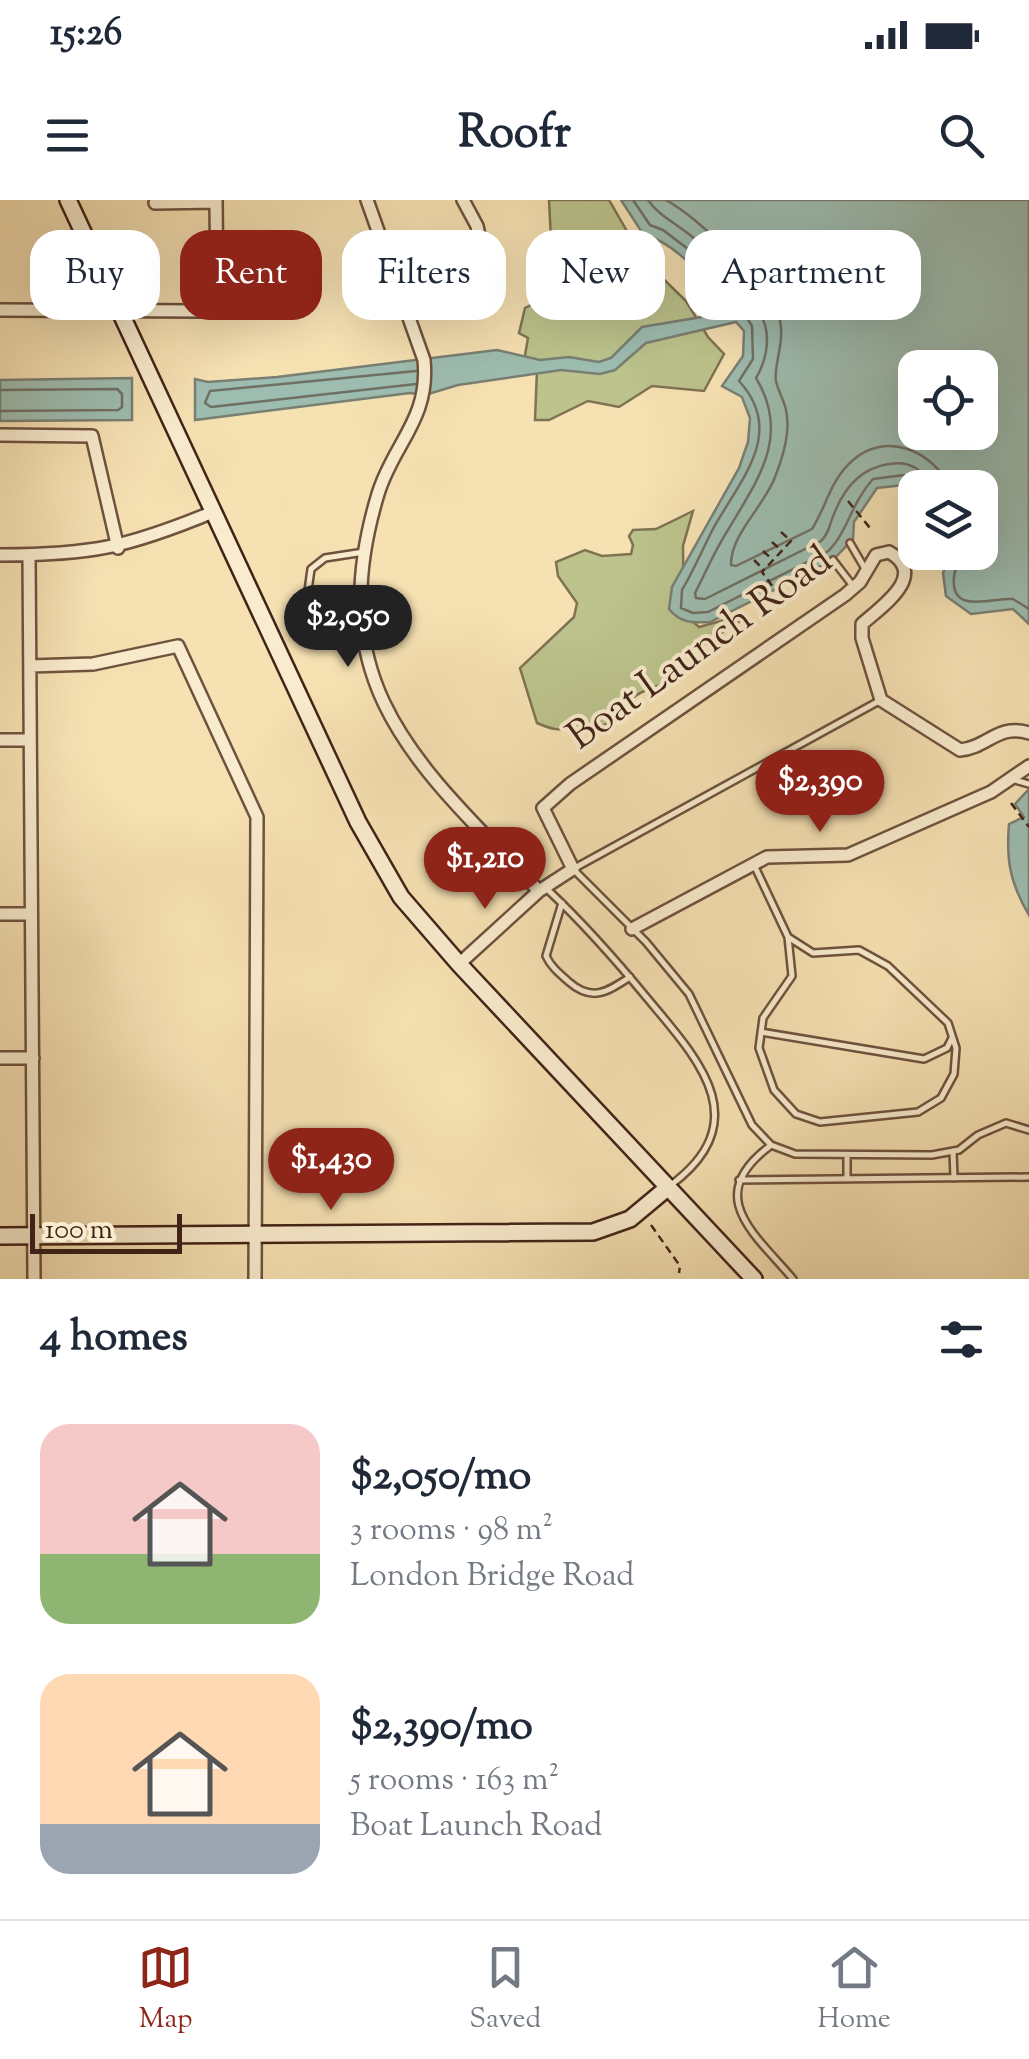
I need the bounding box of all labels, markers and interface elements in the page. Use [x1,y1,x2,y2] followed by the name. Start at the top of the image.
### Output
[50,8,122,62] text: 15:26
[458,103,571,168] text: Roofr
[40,108,95,163] icon: menu
[934,108,989,163] icon: search
[30,230,160,320] chip: Buy
[180,230,322,320] chip: Rent
[342,230,506,320] chip: Filters
[526,230,665,320] chip: New
[685,230,921,320] chip: Apartment
[898,350,998,570] map controls
[898,350,998,450] button: locate
[898,470,998,570] button: layers
[557,534,845,766] street label: Boat Launch Road
[267,585,429,670] pin: $2,050
[306,594,390,640] text: $2,050
[739,750,901,835] pin: $2,390
[777,759,863,805] text: $2,390
[404,827,566,912] pin: $1,210
[446,836,524,882] text: $1,210
[250,1128,412,1213] pin: $1,430
[290,1137,372,1183] text: $1,430
[30,1209,182,1254] scale bar
[45,1211,113,1251] text: 100 m
[40,1309,188,1369] text: 4 homes
[934,1312,989,1367] icon: filters
[350,1448,531,1508] text: $2,050/mo
[120,1464,240,1584] icon: home
[350,1508,553,1554] text: 3 rooms · 98 m²
[350,1554,634,1600] text: London Bridge Road
[350,1698,533,1758] text: $2,390/mo
[120,1714,240,1834] icon: home
[350,1758,559,1804] text: 5 rooms · 163 m²
[350,1804,602,1850] text: Boat Launch Road
[138,1940,193,2040] tab: Map
[469,1940,541,2040] tab: Saved
[817,1940,891,2040] tab: Home

